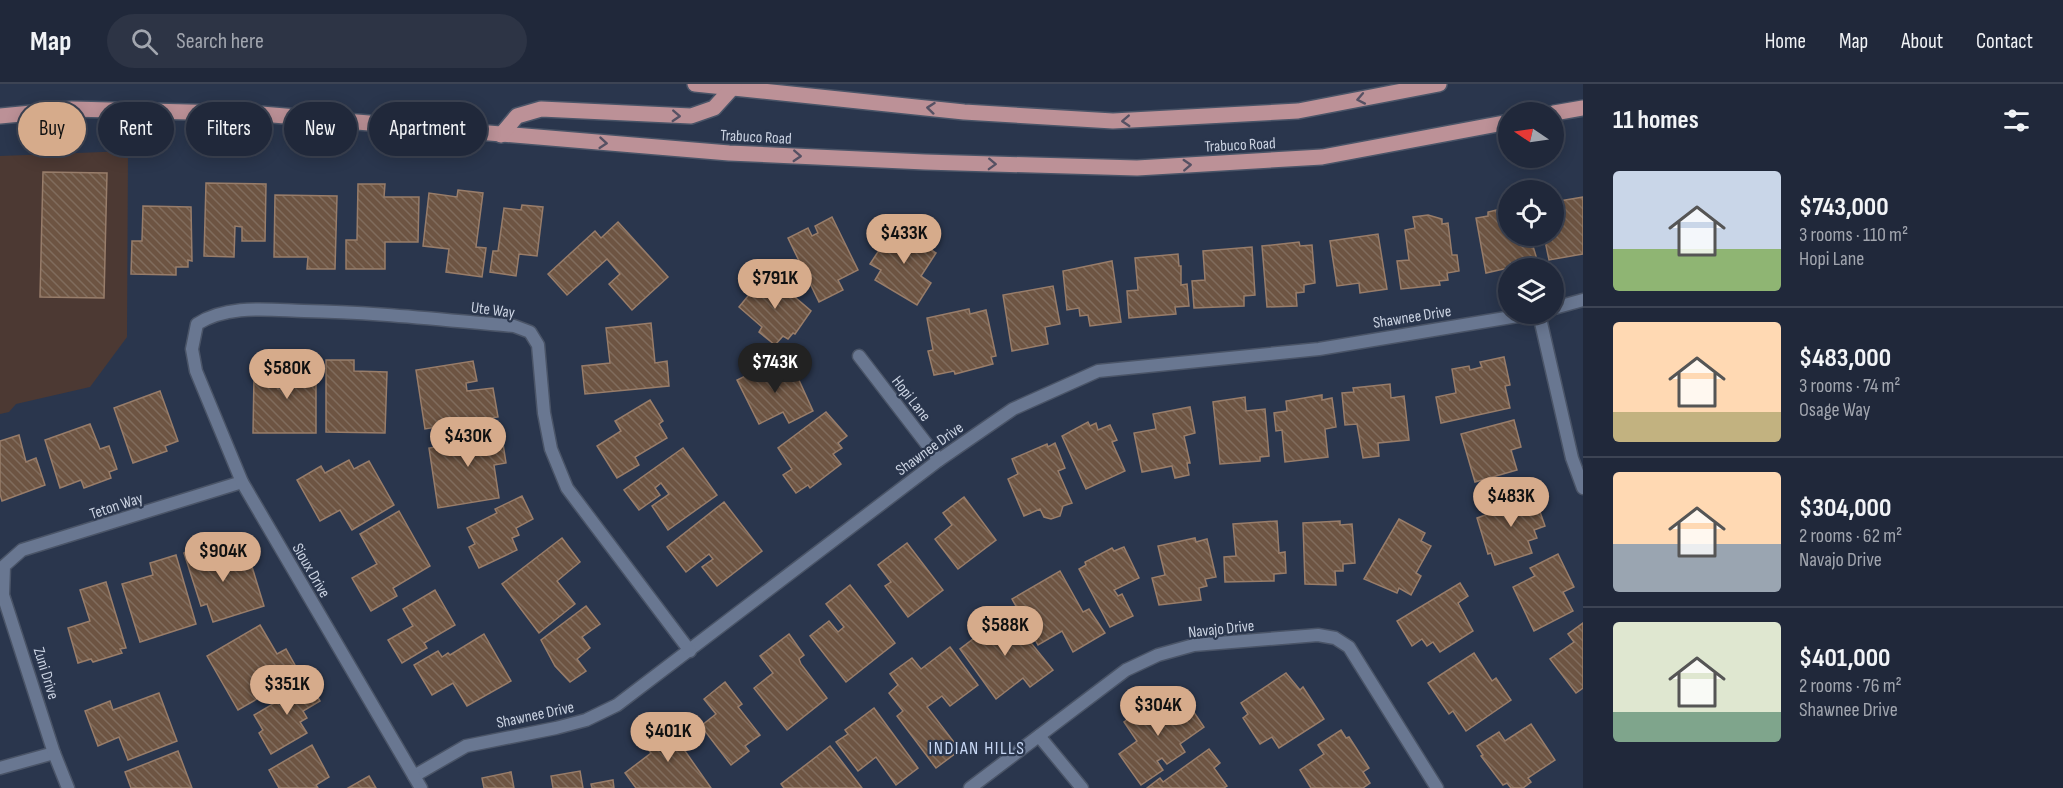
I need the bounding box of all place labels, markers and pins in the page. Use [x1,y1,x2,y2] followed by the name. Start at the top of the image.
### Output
[862,214,946,265] pin: $433K
[733,259,817,310] pin: $791K
[733,343,817,394] pin: $743K
[245,349,329,400] pin: $580K
[426,417,510,468] pin: $430K
[1469,477,1553,528] pin: $483K
[181,532,265,583] pin: $904K
[963,606,1047,657] pin: $588K
[245,665,329,716] pin: $351K
[1116,686,1200,737] pin: $304K
[626,712,710,763] pin: $401K

